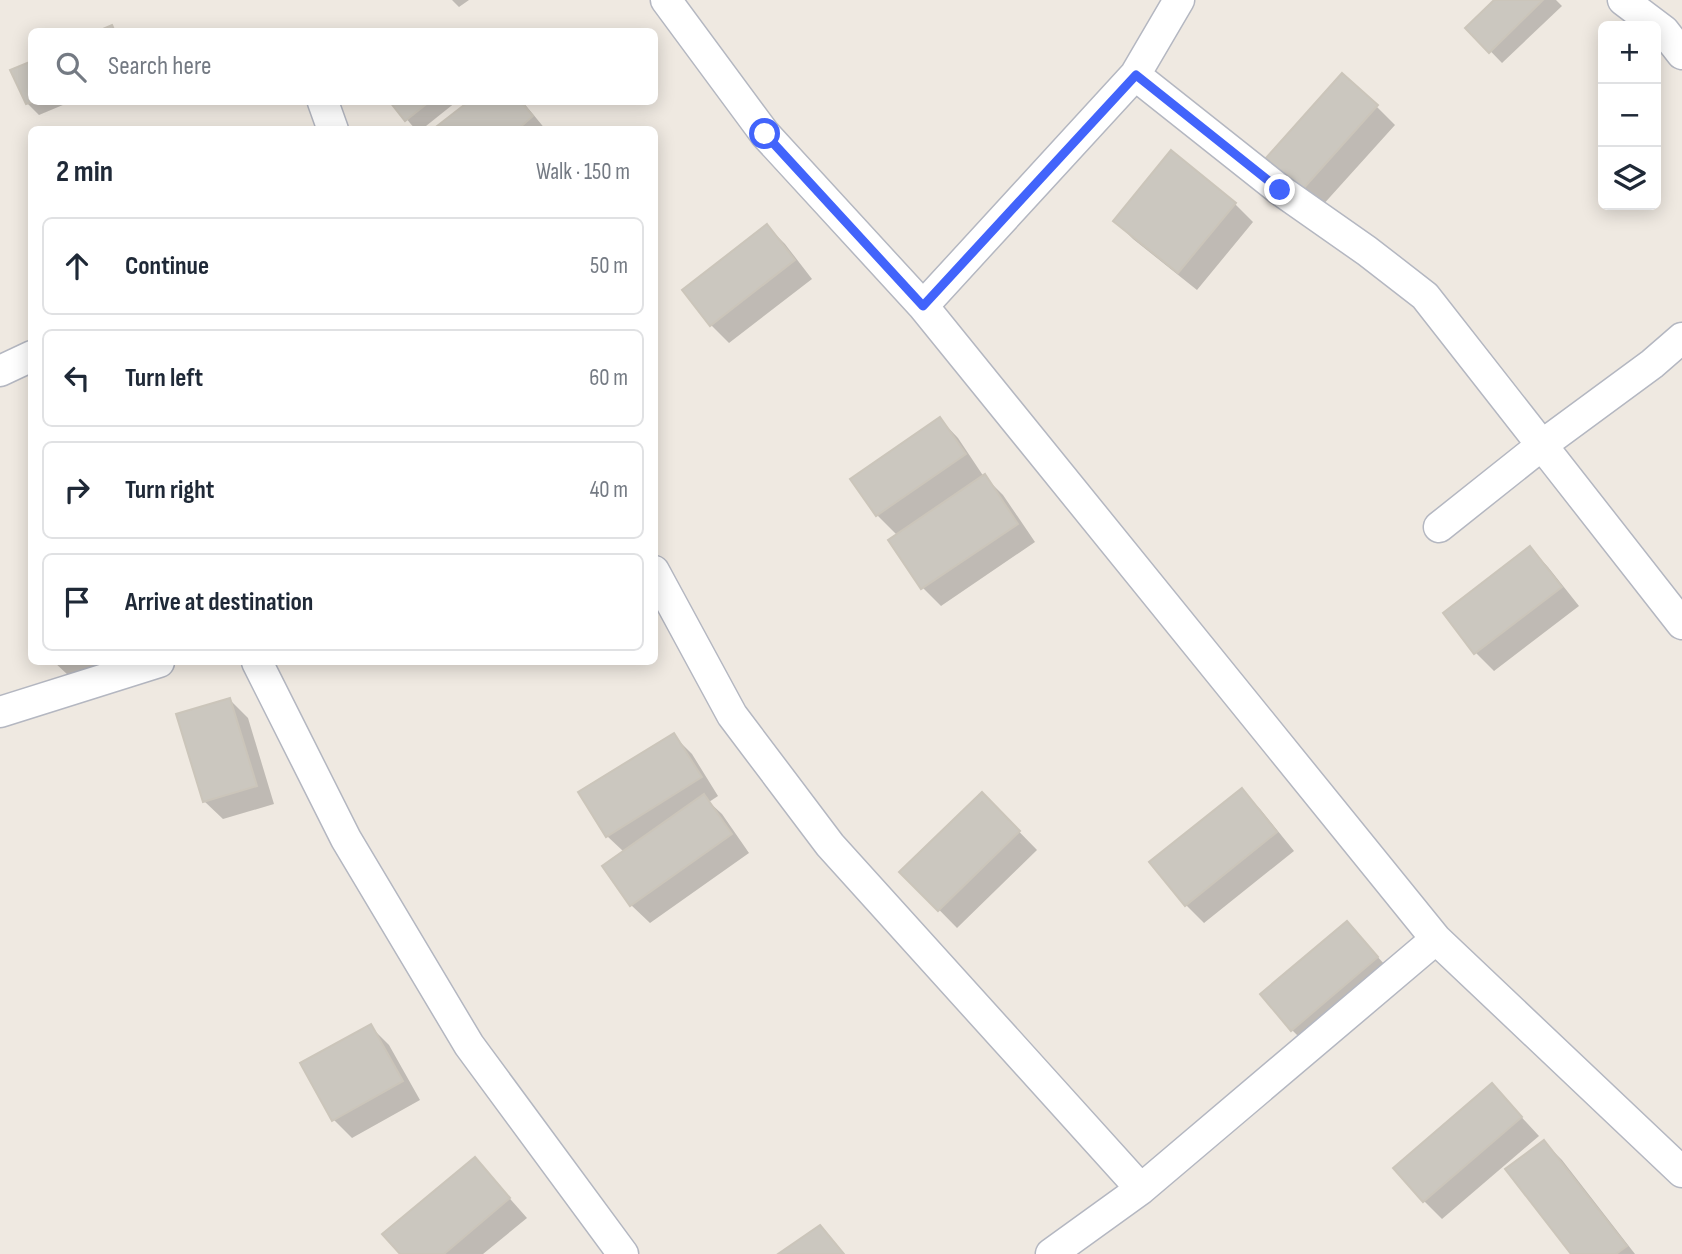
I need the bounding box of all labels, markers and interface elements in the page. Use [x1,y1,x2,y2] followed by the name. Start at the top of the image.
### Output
[1598,21,1661,210] map controls
[1598,21,1661,84] button: +
[28,28,658,105] search box
[52,48,90,86] icon: search
[108,51,211,82] text: Search here
[1598,84,1661,147] button: −
[749,118,780,149] route start
[1598,147,1661,210] button: layers
[56,154,113,190] text: 2 min
[536,158,630,186] text: Walk · 150 m
[1264,174,1295,205] route end
[58,247,96,285] icon: ahead
[125,251,209,282] text: Continue
[590,252,628,280] text: 50 m
[58,359,96,397] icon: left
[125,363,203,394] text: Turn left
[589,364,628,392] text: 60 m
[58,471,96,509] icon: right
[125,475,214,506] text: Turn right
[590,476,628,504] text: 40 m
[58,583,96,621] icon: arrive
[125,587,313,618] text: Arrive at destination

